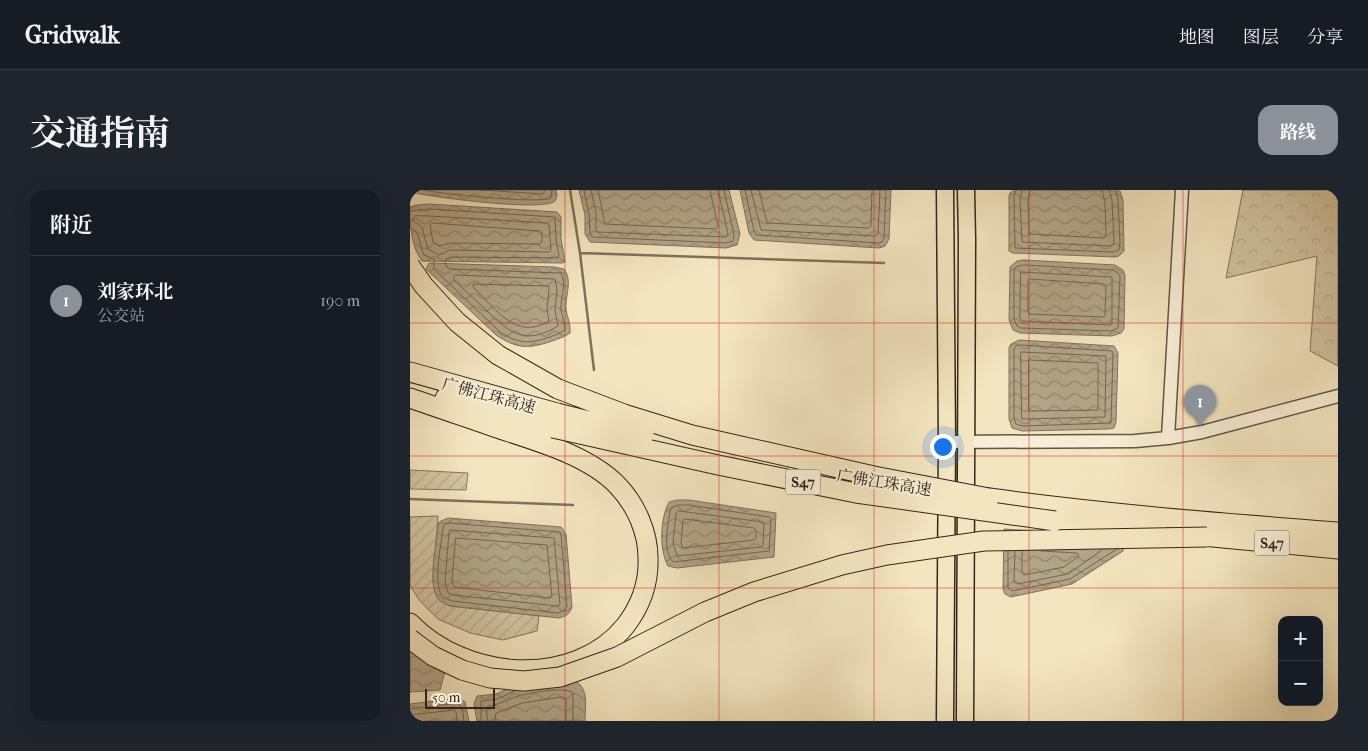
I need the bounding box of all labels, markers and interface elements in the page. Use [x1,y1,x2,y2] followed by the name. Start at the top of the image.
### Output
[25,21,120,49] text: Gridwalk
[1179,27,1215,48] text: 地图
[1243,27,1279,48] text: 图层
[1307,27,1343,48] text: 分享
[1258,105,1338,155] button: 路线
[30,113,170,154] text: 交通指南
[50,213,92,237] text: 附近
[97,281,173,303] text: 刘家环北
[63,291,69,310] text: 1
[320,291,360,310] text: 190 m
[97,306,145,325] text: 公交站
[440,374,538,417] street label: 广佛江珠高速
[1184,385,1216,426] pin: 1
[930,434,956,460] your location
[835,466,933,499] street label: 广佛江珠高速
[786,470,820,494] road number: S47
[1254,530,1290,556] road number: S47
[1278,616,1323,706] map controls
[1278,616,1323,661] button: +
[1278,661,1323,706] button: −
[425,686,495,709] scale bar
[432,689,460,706] text: 50 m

